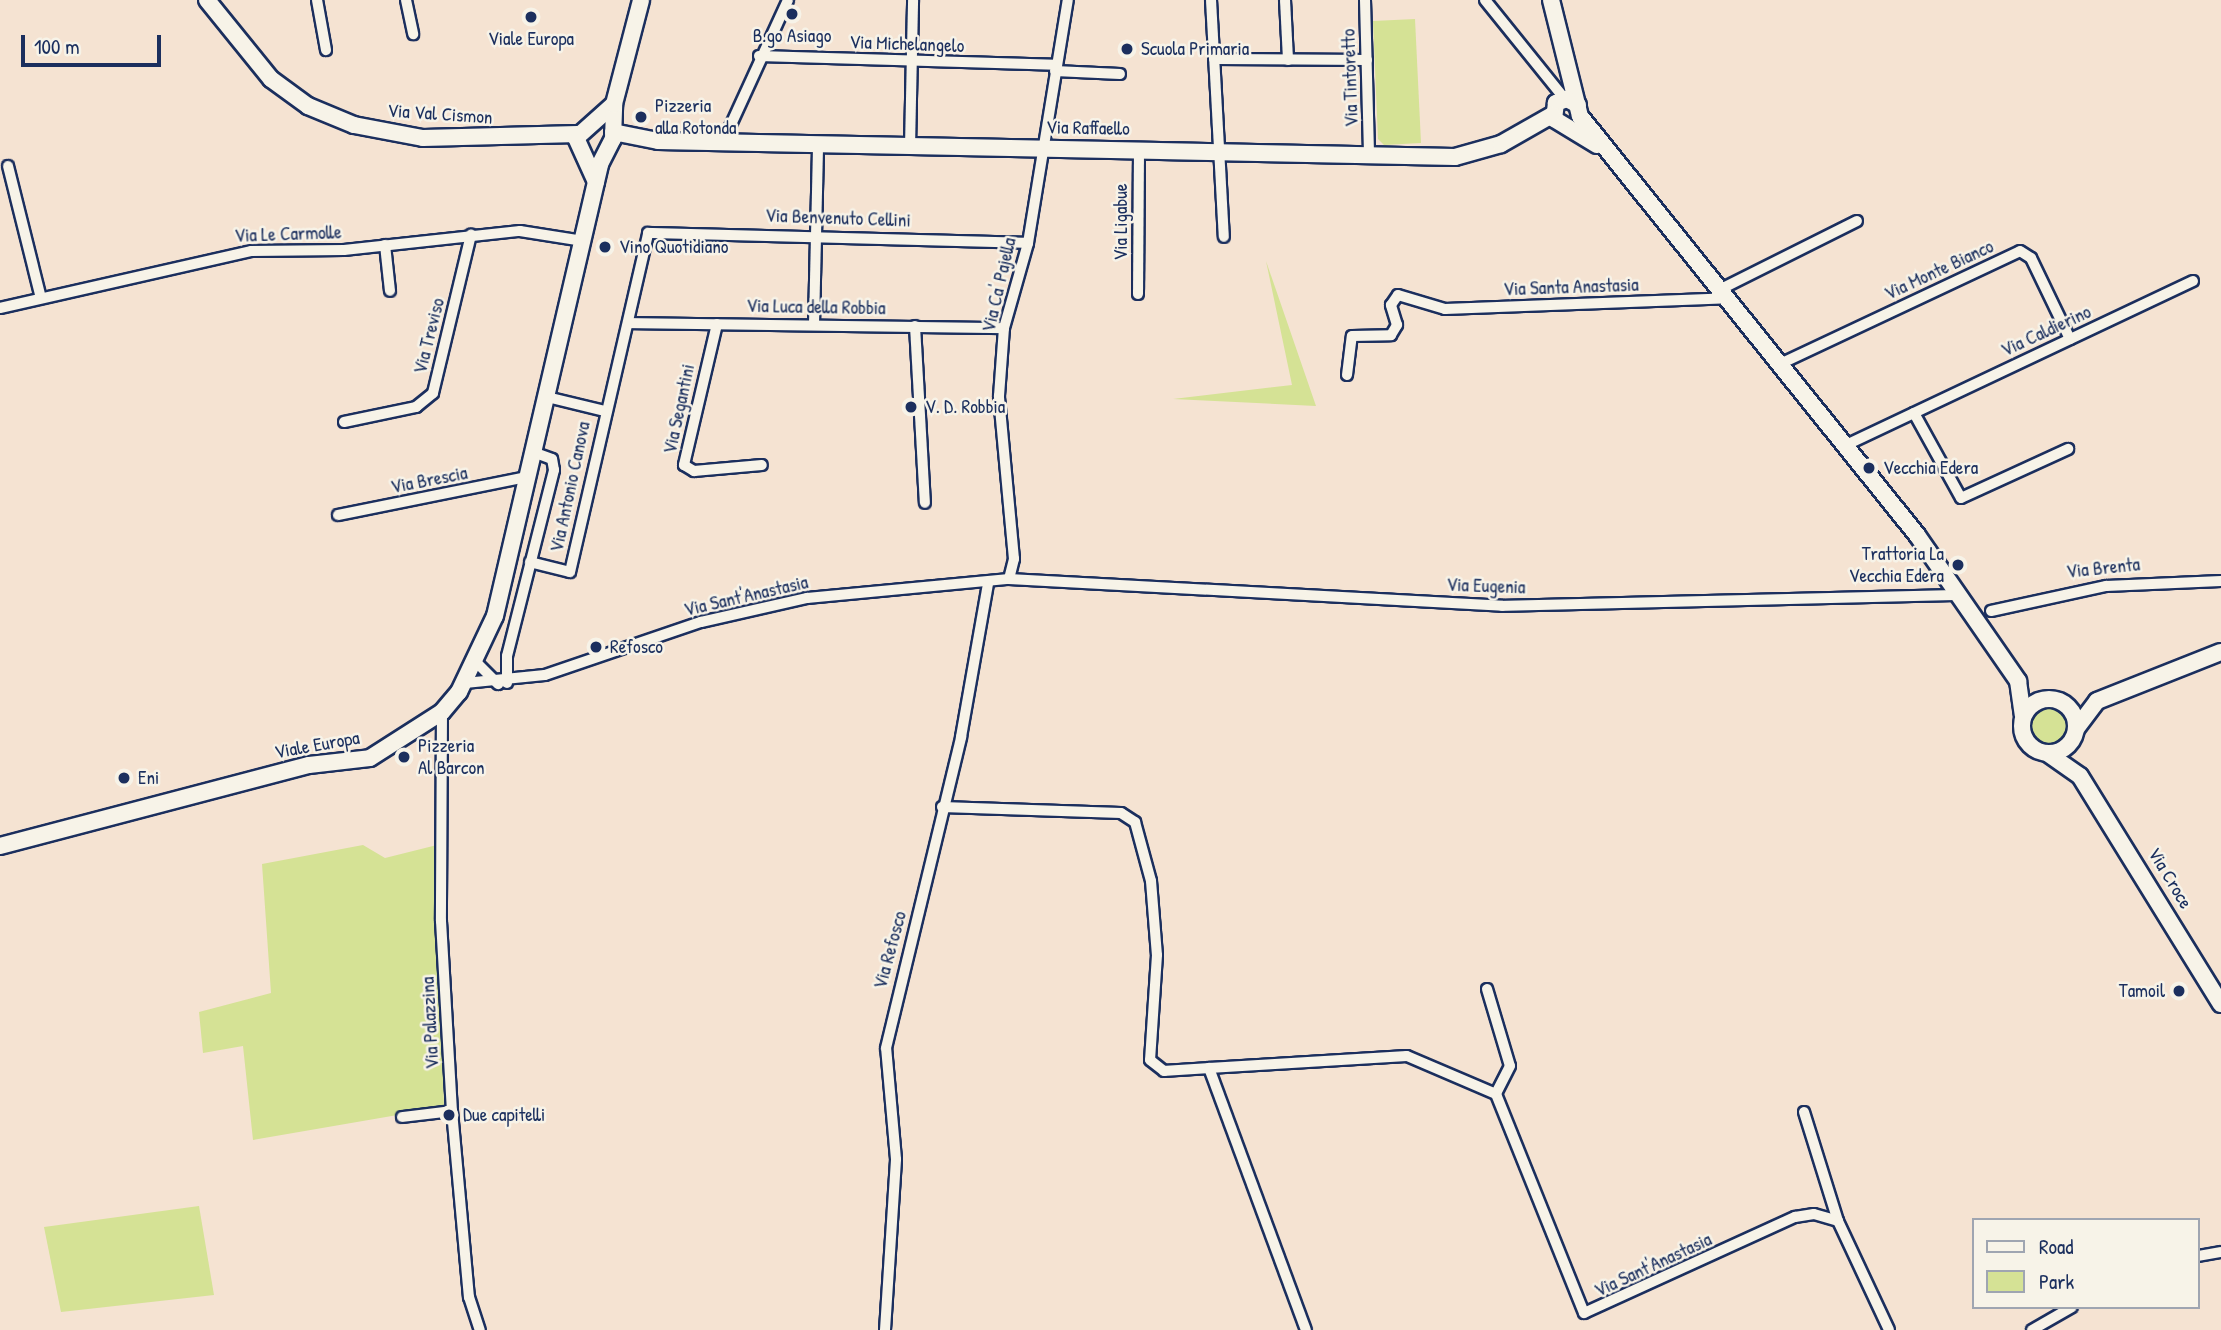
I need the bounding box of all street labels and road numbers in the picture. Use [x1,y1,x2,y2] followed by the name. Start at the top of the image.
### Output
[1337,28,1363,128] street label: Via Tintoretto
[849,31,965,57] street label: Via Michelangelo
[387,99,493,129] street label: Via Val Cismon
[1046,116,1130,140] street label: Via Raffaello
[1110,184,1132,260] street label: Via Ligabue
[765,204,911,232] street label: Via Benvenuto Cellini
[234,221,342,247] street label: Via Le Carmolle
[977,235,1021,335] street label: Via Ca' Pajella
[1881,235,1997,305] street label: Via Monte Bianco
[1503,273,1639,301] street label: Via Santa Anastasia
[746,294,886,320] street label: Via Luca della Robbia
[409,296,449,376] street label: Via Treviso
[1997,300,2095,362] street label: Via Caldierino
[658,362,700,456] street label: Via Segantini
[545,420,595,554] street label: Via Antonio Canova
[389,461,469,499] street label: Via Brescia
[2065,553,2141,583] street label: Via Brenta
[682,571,810,621] street label: Via Sant'Anastasia
[1446,573,1526,599] street label: Via Eugenia
[273,726,361,764] street label: Viale Europa
[2143,843,2197,913] street label: Via Croce
[869,909,911,991] street label: Via Refosco
[416,976,444,1070] street label: Via Palazzina
[1591,1228,1715,1302] street label: Via Sant'Anastasia

